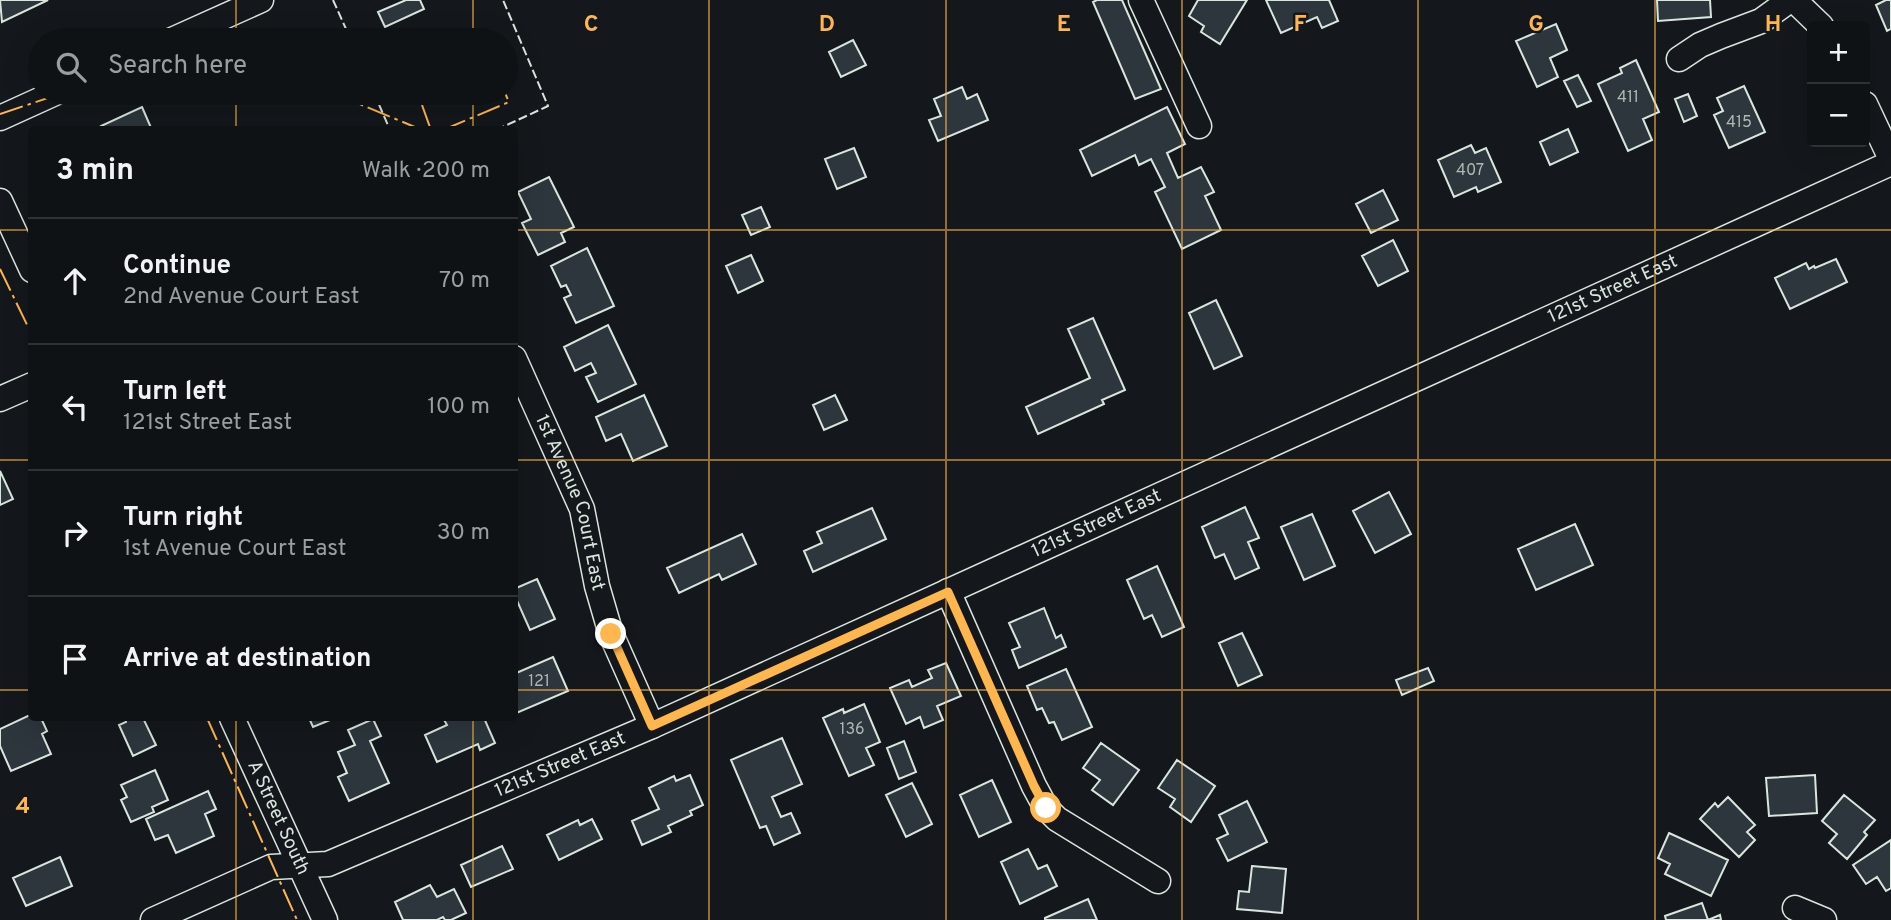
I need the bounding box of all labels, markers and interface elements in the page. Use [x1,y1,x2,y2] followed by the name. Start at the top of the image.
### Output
[584,11,598,40] text: C
[819,11,835,40] text: D
[1057,11,1071,40] text: E
[1293,11,1307,40] text: F
[1528,11,1544,40] text: G
[1765,11,1781,40] text: H
[1807,21,1870,147] map controls
[1807,21,1870,84] button: +
[28,28,518,105] search box
[52,48,90,86] icon: search
[108,50,247,83] text: Search here
[1807,84,1870,147] button: −
[1617,88,1639,108] house number: 411
[1726,113,1752,133] house number: 415
[56,153,134,190] text: 3 min
[362,157,490,186] text: Walk · 200 m
[1456,161,1484,181] house number: 407
[123,250,231,283] text: Continue
[1544,250,1682,329] street label: 121st Street East
[56,262,94,300] icon: ahead
[439,267,490,296] text: 70 m
[123,283,359,312] text: 2nd Avenue Court East
[123,376,227,409] text: Turn left
[56,388,94,426] icon: left
[427,393,490,422] text: 100 m
[123,409,292,438] text: 121st Street East
[529,411,610,594] street label: 1st Avenue Court East
[1028,484,1165,564] street label: 121st Street East
[123,502,243,535] text: Turn right
[56,514,94,552] icon: right
[437,519,490,548] text: 30 m
[123,535,347,564] text: 1st Avenue Court East
[595,618,626,649] route end
[56,640,94,678] icon: arrive
[123,643,371,676] text: Arrive at destination
[528,672,550,692] house number: 121
[839,720,865,740] house number: 136
[491,727,629,803] street label: 121st Street East
[241,757,315,879] street label: A Street South
[1030,792,1061,823] route start
[16,793,30,822] text: 4

